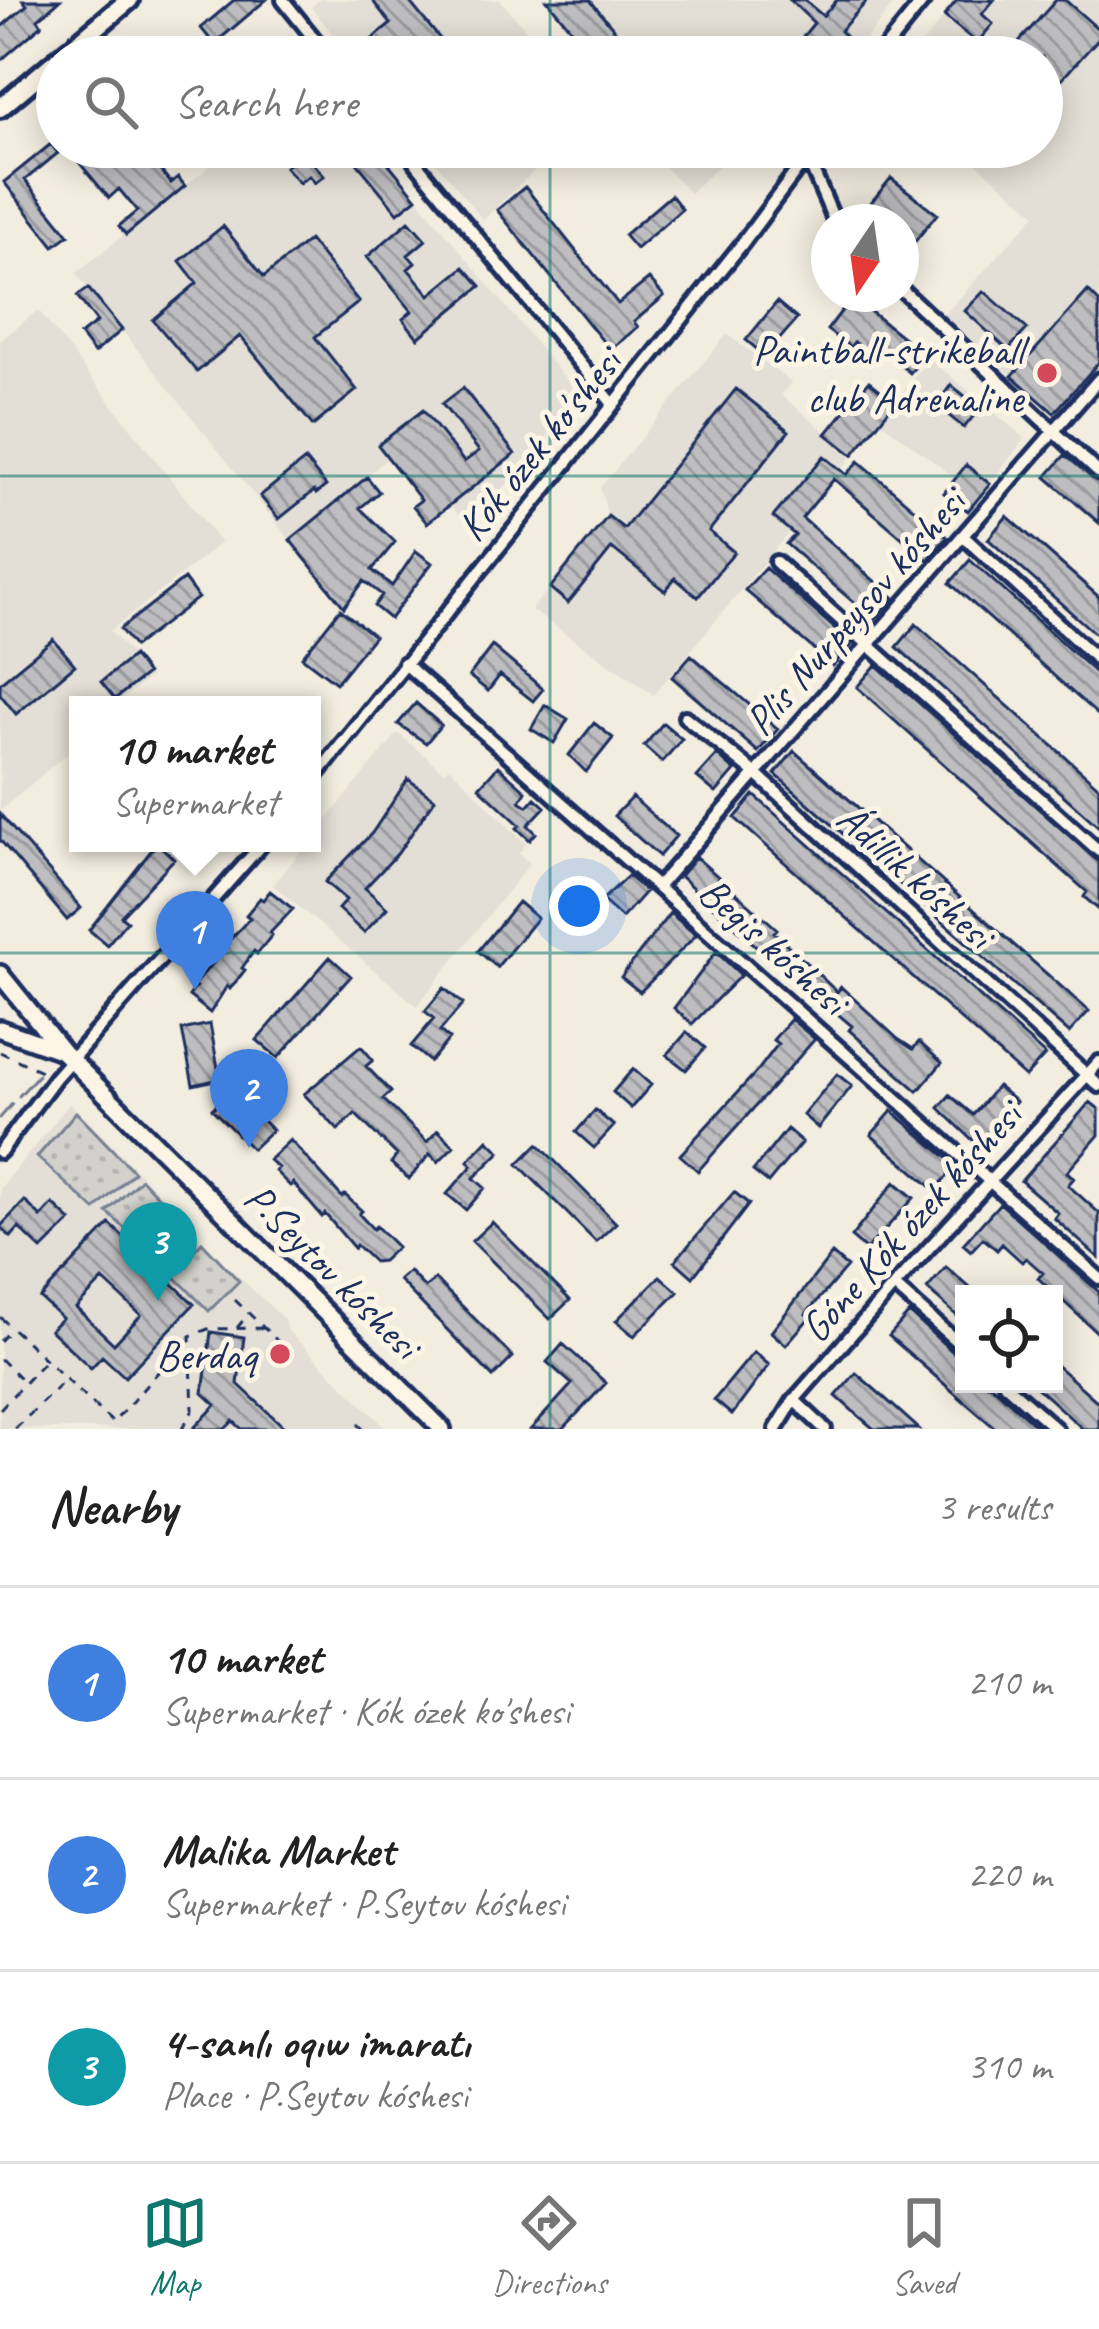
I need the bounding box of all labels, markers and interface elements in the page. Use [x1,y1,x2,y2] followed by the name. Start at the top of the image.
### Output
[36,36,1063,168] search box
[78,69,144,135] icon: search
[174,74,357,131] text: Search here
[811,204,919,312] north arrow
[753,324,1030,425] place label: Paintball-strikeball club Adrenaline
[445,334,636,552] street label: Kók ózek ko'shesi
[1034,360,1060,386] marker: Paintball-strikeball club Adrenaline
[733,474,980,747] street label: Plis Nurpeysov kóshesi
[69,696,321,852] popup
[112,721,272,778] text: 10 market
[112,778,278,827] text: Supermarket
[826,792,1008,964] street label: Ádillik kóshesi
[688,865,862,1030] street label: Begis kóshesi
[549,876,609,936] your location
[156,891,234,990] pin: 1
[210,1049,288,1148] pin: 2
[789,1087,1037,1353] street label: Góne Kók ózek kóshesi
[233,1172,435,1374] street label: P.Seytov kóshesi
[119,1202,197,1301] pin: 3
[955,1285,1063,1393] map controls
[955,1285,1063,1393] button: locate
[156,1329,259,1382] place label: Berdaq
[267,1341,293,1367] marker: Berdaq
[48,1475,176,1539] text: Nearby
[937,1483,1051,1532] text: 3 results
[162,1630,322,1687] text: 10 market
[78,1658,96,1707] text: 1
[967,1658,1051,1707] text: 210 m
[162,1687,570,1736] text: Supermarket · Kók ózek ko'shesi
[162,1822,394,1879] text: Malika Market
[78,1850,96,1899] text: 2
[967,1850,1051,1899] text: 220 m
[162,1879,565,1928] text: Supermarket · P.Seytov kóshesi
[162,2014,470,2071] text: 4-sanlı oqıw imaratı
[78,2042,96,2091] text: 3
[967,2042,1051,2091] text: 310 m
[162,2071,468,2120] text: Place · P.Seytov kóshesi
[142,2190,208,2304] tab: Map
[492,2190,607,2304] tab: Directions
[891,2190,957,2304] tab: Saved

